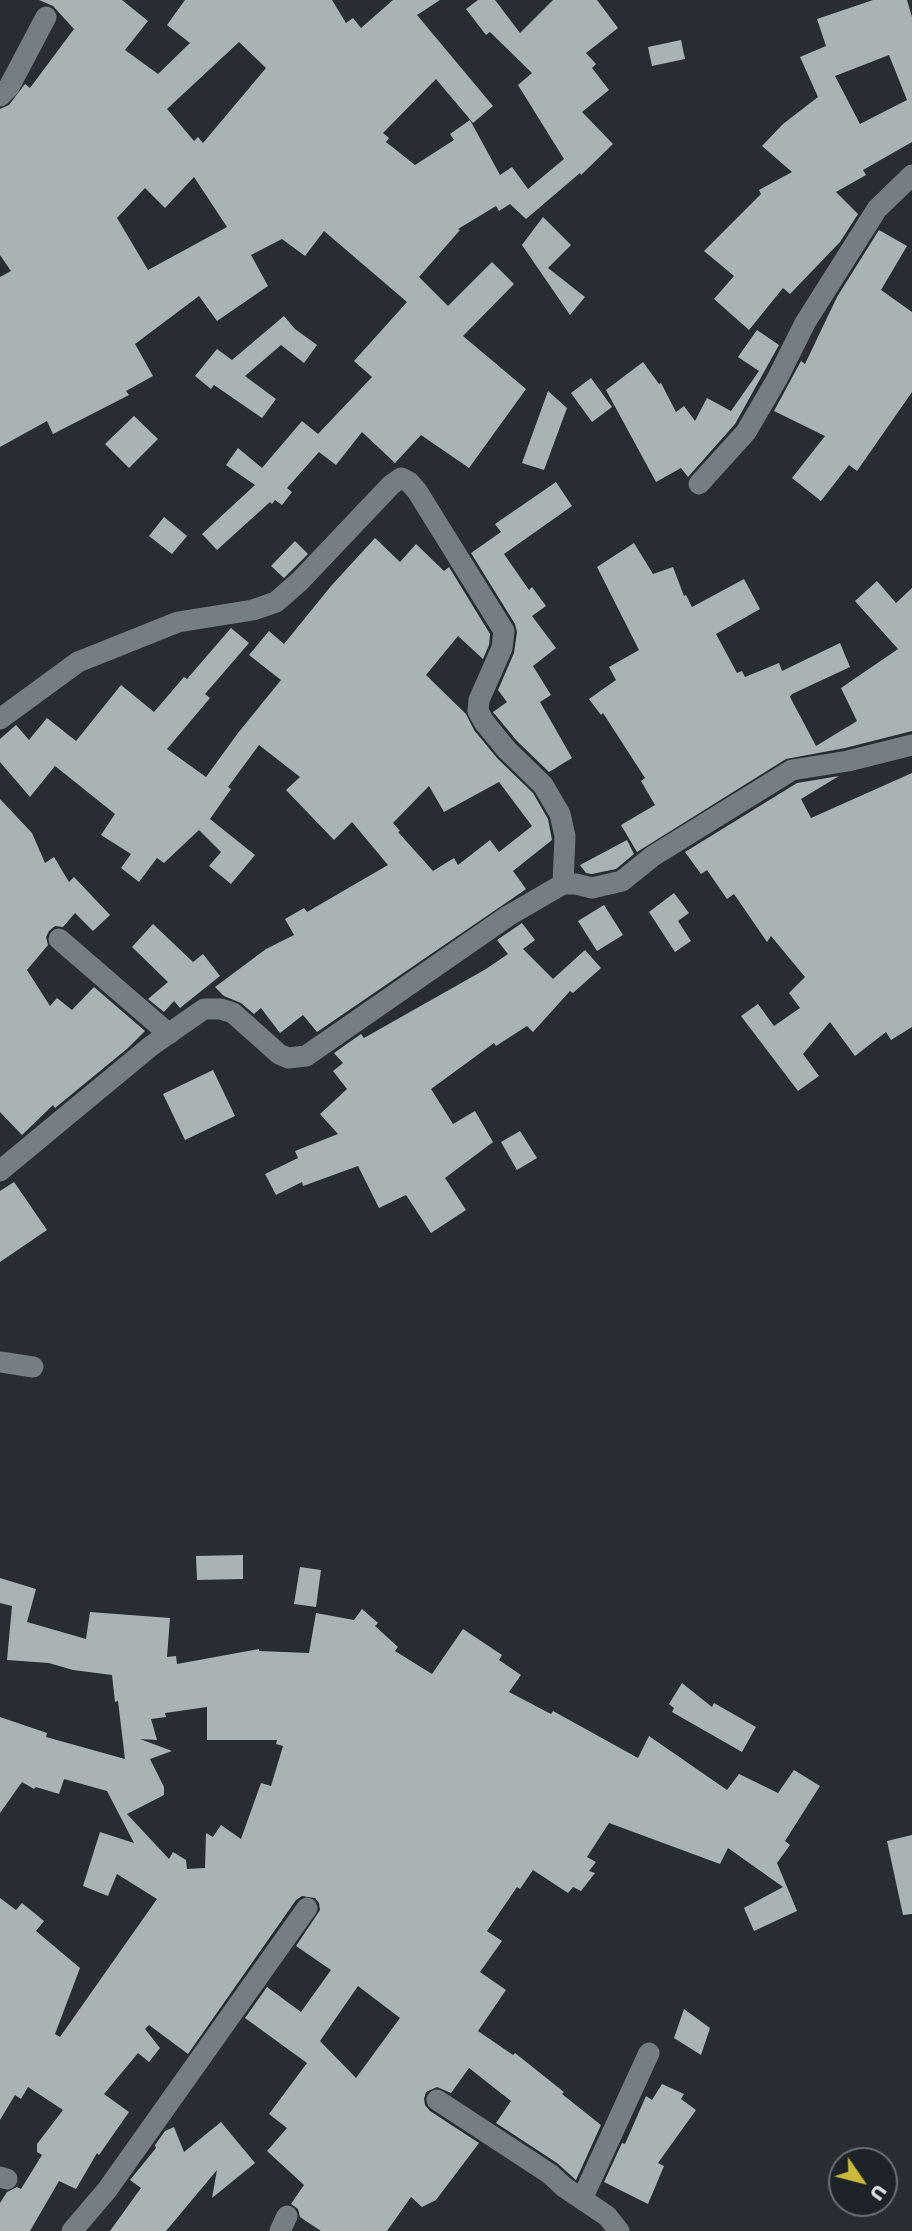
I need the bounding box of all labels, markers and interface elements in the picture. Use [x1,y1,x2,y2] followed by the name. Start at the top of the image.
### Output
[828,2147,898,2217] north arrow
[866,2181,892,2205] text: U

